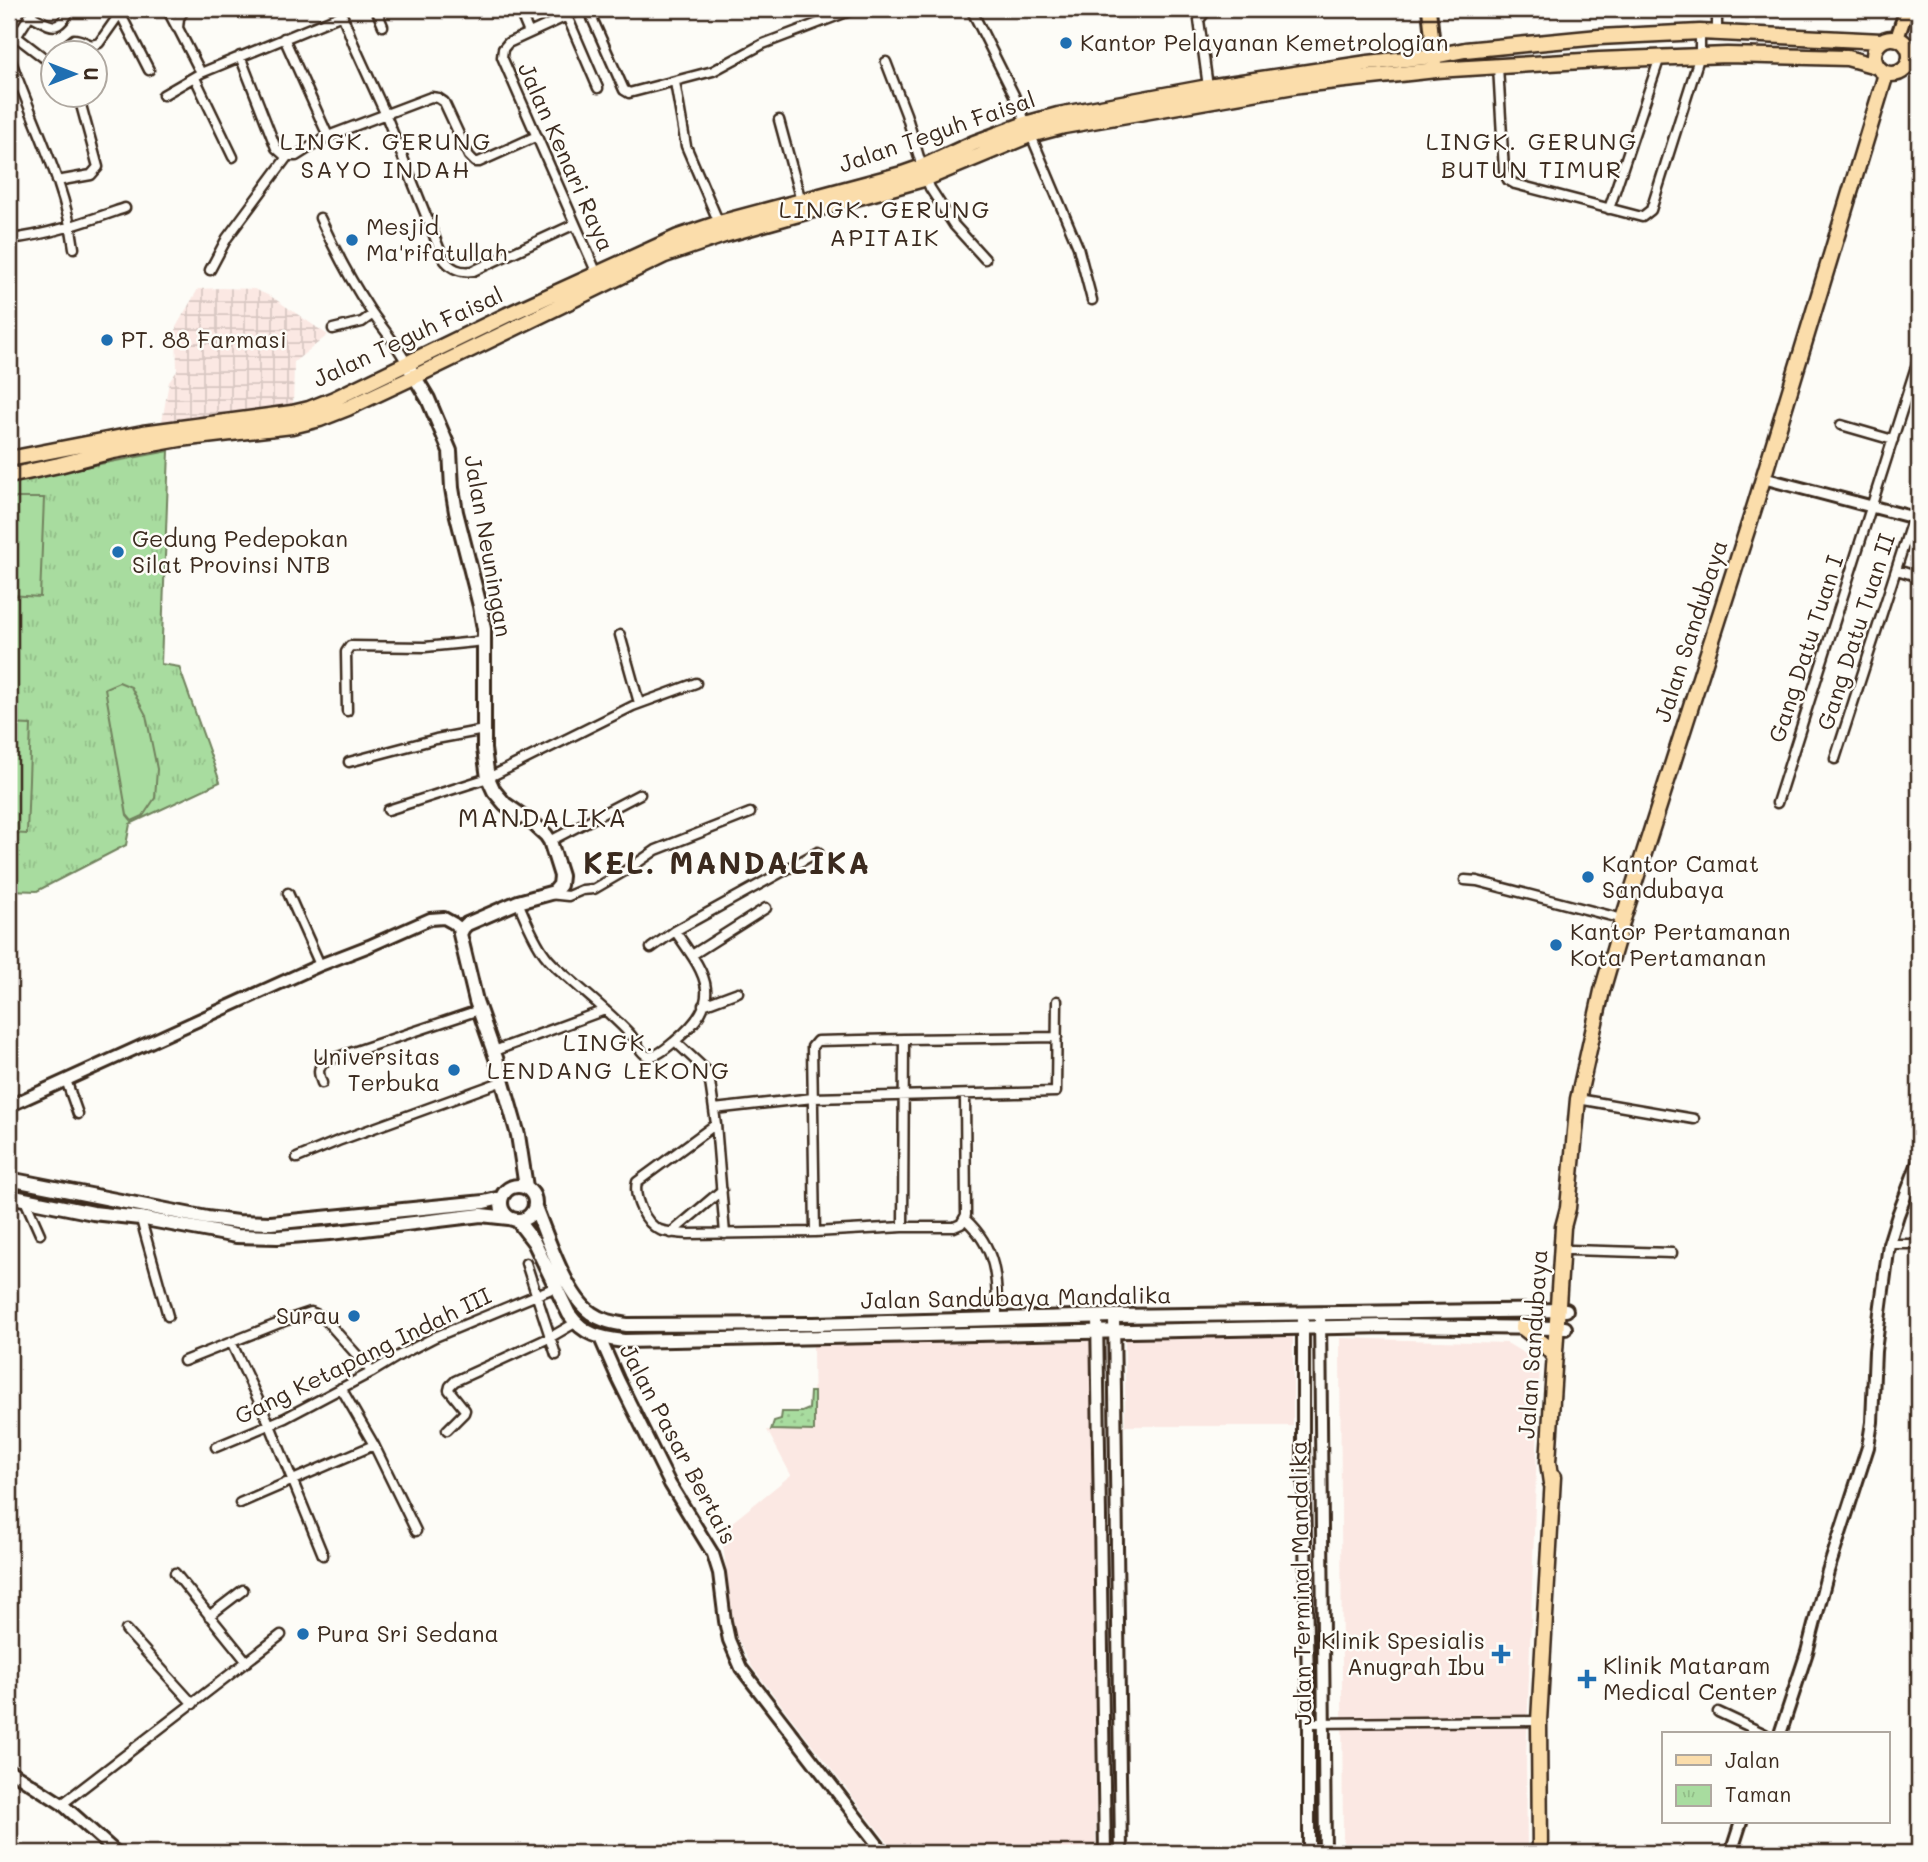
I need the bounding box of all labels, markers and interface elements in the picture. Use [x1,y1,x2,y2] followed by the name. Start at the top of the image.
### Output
[1080,27,1449,57] place label: Kantor Pelayanan Kemetrologian
[1058,35,1074,51] marker: Kantor Pelayanan Kemetrologian
[38,38,108,108] north arrow
[512,57,622,256] street label: Jalan Kenari Raya
[79,67,104,81] text: U
[834,83,1039,179] street label: Jalan Teguh Faisal
[280,125,492,184] district label: LINGK. GERUNG SAYO INDAH
[1426,125,1638,184] district label: LINGK. GERUNG BUTUN TIMUR
[779,193,991,252] district label: LINGK. GERUNG APITAIK
[366,211,507,267] place label: Mesjid Ma'rifatullah
[344,232,360,248] marker: Mesjid Ma'rifatullah
[308,279,507,393] street label: Jalan Teguh Faisal
[121,324,287,354] place label: PT. 88 Farmasi
[99,332,115,348] marker: PT. 88 Farmasi
[458,453,520,639] street label: Jalan Neuningan
[132,523,348,579] place label: Gedung Pedepokan Silat Provinsi NTB
[1809,530,1901,734] street label: Gang Datu Tuan II
[1646,536,1734,726] street label: Jalan Sandubaya
[110,544,126,560] marker: Gedung Pedepokan Silat Provinsi NTB
[1761,551,1849,746] street label: Gang Datu Tuan I
[458,800,628,834] district label: MANDALIKA
[583,842,871,882] district label: KEL. MANDALIKA
[1602,848,1759,904] place label: Kantor Camat Sandubaya
[1580,869,1596,885] marker: Kantor Camat Sandubaya
[1570,916,1790,972] place label: Kantor Pertamanan Kota Pertamanan
[1548,937,1564,953] marker: Kantor Pertamanan Kota Pertamanan
[487,1026,731,1085] district label: LINGK. LENDANG LEKONG
[313,1041,440,1097] place label: Universitas Terbuka
[446,1062,462,1078] marker: Universitas Terbuka
[1510,1248,1554,1440] street label: Jalan Sandubaya
[860,1279,1172,1315] street label: Jalan Sandubaya Mandalika
[229,1280,496,1430] street label: Gang Ketapang Indah III
[276,1300,340,1330] place label: Surau
[346,1308,362,1324] marker: Surau
[613,1338,744,1549] street label: Jalan Pasar Bertais
[1283,1440,1317,1726] street label: Jalan Terminal Mandalika
[317,1618,499,1648] place label: Pura Sri Sedana
[1321,1625,1485,1681] place label: Klinik Spesialis Anugrah Ibu
[295,1626,311,1642] marker: Pura Sri Sedana
[1491,1644,1511,1664] marker: Klinik Spesialis Anugrah Ibu
[1603,1650,1777,1706] place label: Klinik Mataram Medical Center
[1577,1669,1597,1689] marker: Klinik Mataram Medical Center
[1662,1732,1890,1824] legend
[1725,1746,1780,1773] text: Jalan
[1725,1780,1791,1807] text: Taman

